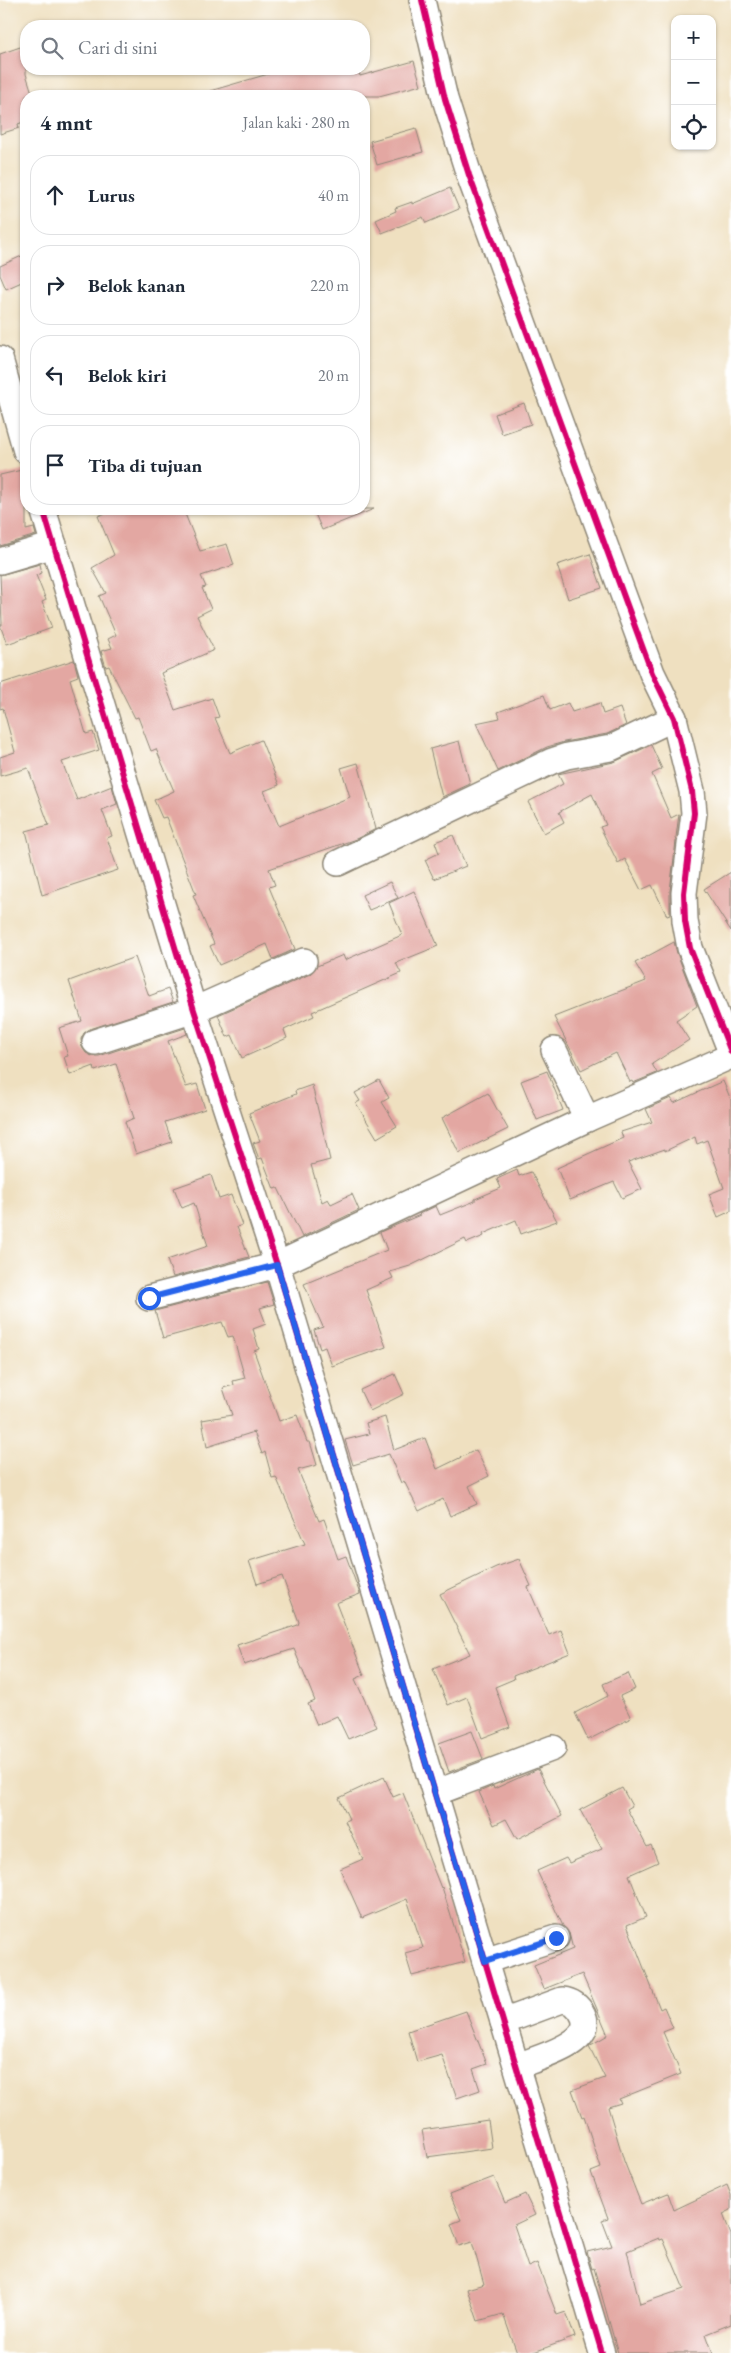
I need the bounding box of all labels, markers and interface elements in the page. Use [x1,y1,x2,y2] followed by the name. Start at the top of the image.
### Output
[671,15,716,150] map controls
[671,15,716,60] button: +
[20,20,370,75] search box
[38,34,66,62] icon: search
[78,35,157,60] text: Cari di sini
[671,60,716,105] button: −
[671,105,716,150] button: locate
[40,109,92,136] text: 4 mnt
[243,112,350,133] text: Jalan kaki · 280 m
[41,181,69,209] icon: ahead
[88,183,135,208] text: Lurus
[318,185,349,206] text: 40 m
[41,271,69,299] icon: right
[88,273,186,298] text: Belok kanan
[310,275,349,296] text: 220 m
[41,361,69,389] icon: left
[88,363,167,388] text: Belok kiri
[318,365,349,386] text: 20 m
[41,451,69,479] icon: arrive
[88,453,202,478] text: Tiba di tujuan
[138,1287,161,1310] route start
[545,1927,568,1950] route end

